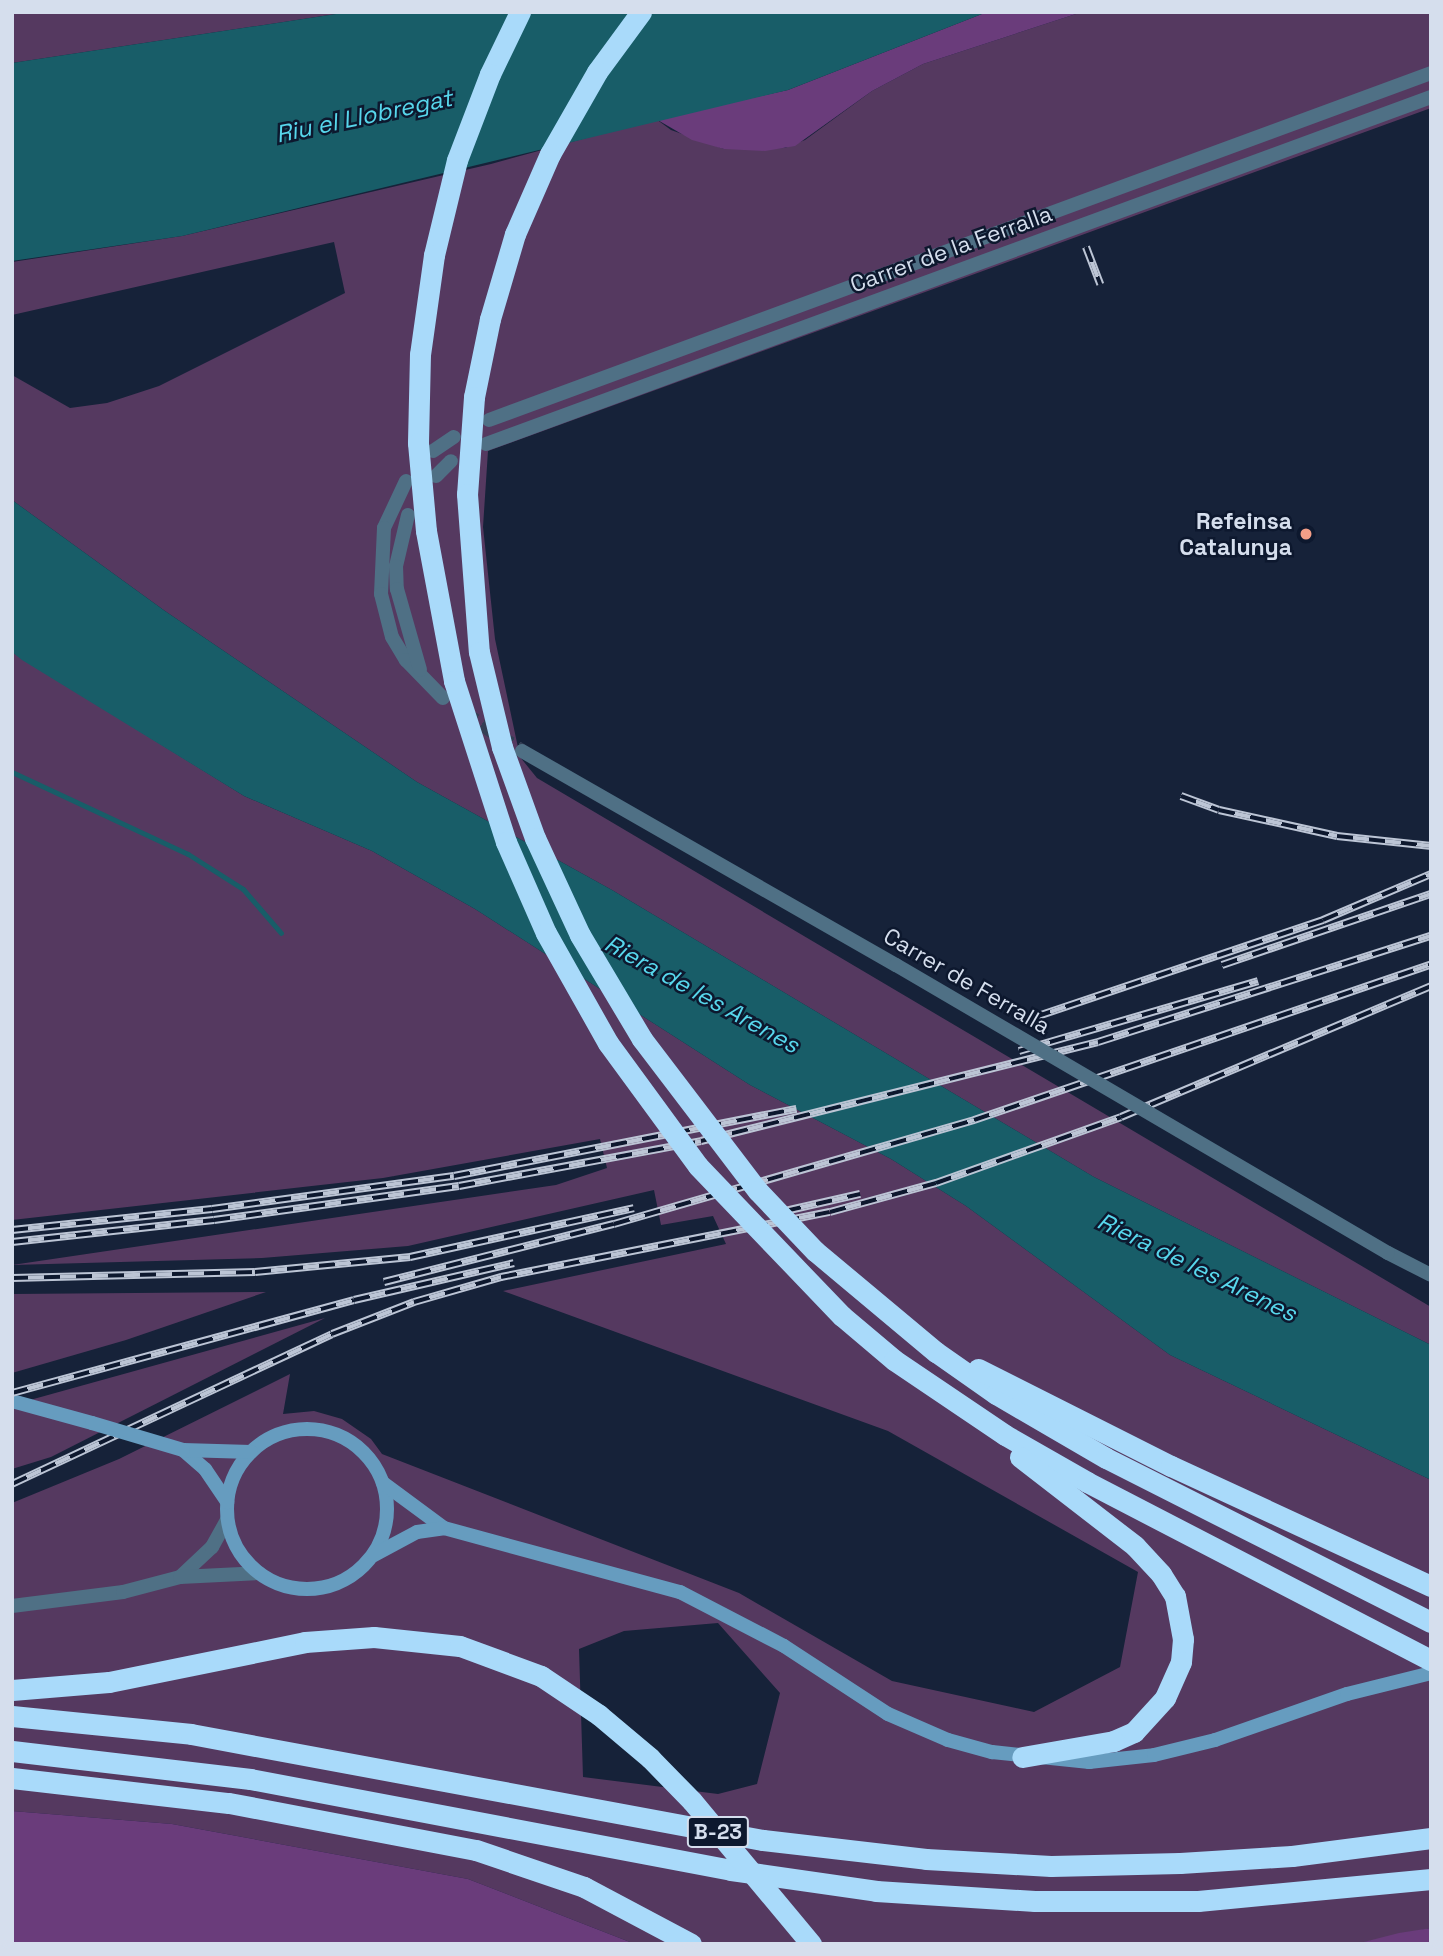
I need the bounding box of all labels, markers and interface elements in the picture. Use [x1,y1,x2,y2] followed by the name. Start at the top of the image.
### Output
[273,83,455,149] water label: Riu el Llobregat
[846,200,1056,298] street label: Carrer de la Ferralla
[1179,507,1292,561] place label: Refeinsa Catalunya
[1298,526,1314,542] marker: Refeinsa Catalunya
[879,922,1055,1040] street label: Carrer de Ferralla
[600,929,804,1059] water label: Riera de les Arenes
[1093,1206,1301,1328] water label: Riera de les Arenes
[686,1814,750,1850] road number: B-23

